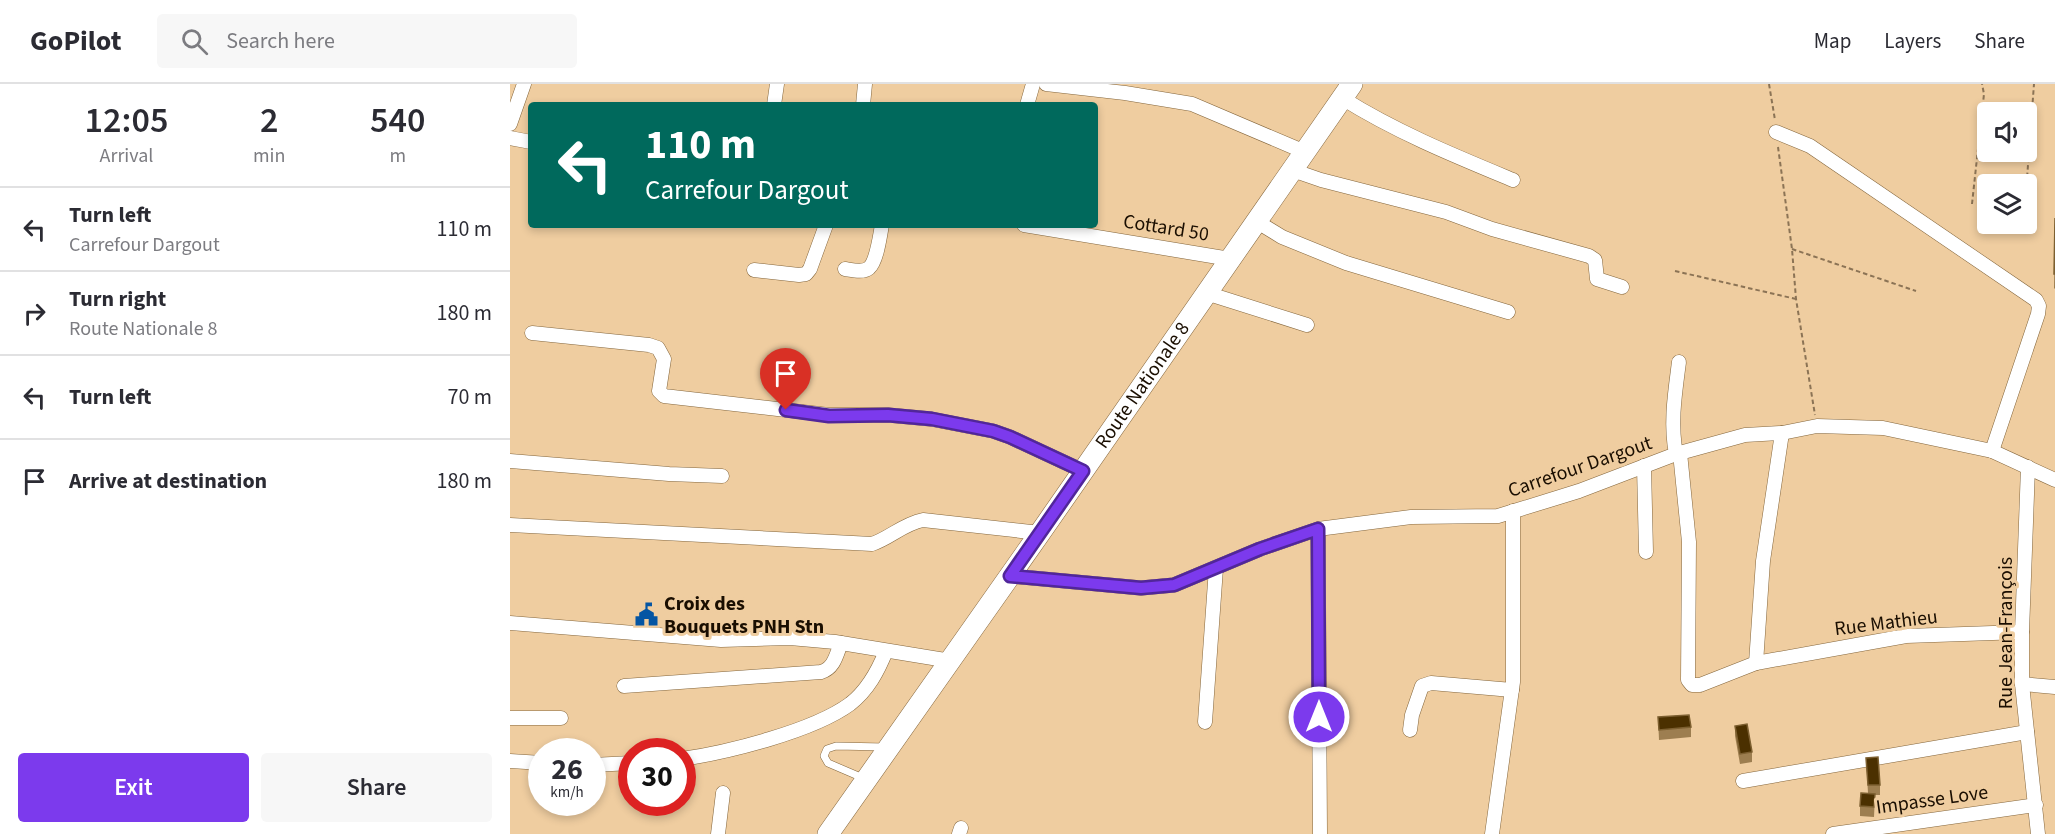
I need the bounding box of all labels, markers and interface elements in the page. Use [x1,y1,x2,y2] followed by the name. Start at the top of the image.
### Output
[157,14,577,68] search box
[30,21,121,61] text: GoPilot
[178,25,211,58] icon: search
[226,25,335,57] text: Search here
[1814,26,1851,56] text: Map
[1884,26,1941,56] text: Layers
[1974,26,2025,56] text: Share
[85,95,168,146] text: 12:05
[260,95,278,146] text: 2
[370,95,425,146] text: 540
[1977,102,2037,234] map controls
[1977,102,2037,162] button: sound
[645,115,756,175] text: 110 m
[546,126,624,204] icon: left
[100,142,153,170] text: Arrival
[253,142,285,170] text: min
[389,142,406,170] text: m
[645,171,849,210] text: Carrefour Dargout
[1977,174,2037,234] button: layers
[69,199,151,231] text: Turn left
[1121,207,1211,249] street label: Cottard 50
[18,213,51,246] icon: left
[437,213,492,245] text: 110 m
[69,231,220,259] text: Carrefour Dargout
[69,283,166,315] text: Turn right
[18,297,51,330] icon: right
[437,297,492,329] text: 180 m
[69,315,218,343] text: Route Nationale 8
[1089,316,1197,454] street label: Route Nationale 8
[760,348,811,410] pin
[769,357,802,390] icon: arrive
[18,381,51,414] icon: left
[69,381,151,413] text: Turn left
[447,381,492,413] text: 70 m
[1504,429,1656,505] street label: Carrefour Dargout
[18,465,51,498] icon: arrive
[69,465,267,497] text: Arrive at destination
[437,465,492,497] text: 180 m
[1992,557,2020,709] street label: Rue Jean-François
[664,590,824,641] place label: Croix des Bouquets PNH Stn
[633,602,659,628] public building icon: Croix des Bouquets PNH Stn
[1833,603,1939,643] street label: Rue Mathieu
[1287,685,1351,749] position arrow
[618,738,696,816] speed limit sign: 30
[551,748,583,791] text: 26
[18,753,249,822] button: Exit
[261,753,492,822] button: Share
[1874,778,1990,822] street label: Impasse Love
[550,782,584,803] text: km/h

